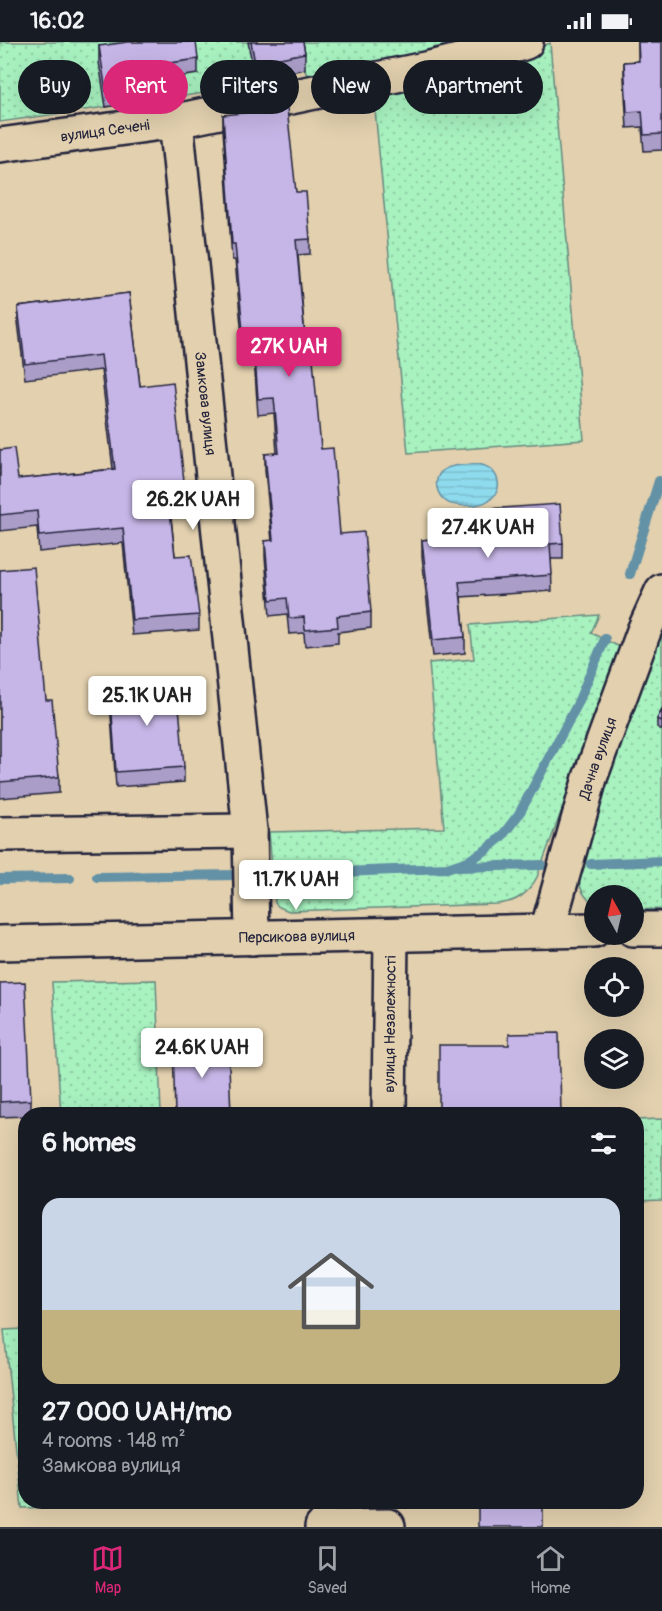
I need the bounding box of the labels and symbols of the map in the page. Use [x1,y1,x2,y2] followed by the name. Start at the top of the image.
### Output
[59,116,151,147] street label: вулиця Сечені
[234,327,344,378] pin: 27K UAH
[190,351,220,456] street label: Замкова вулиця
[124,480,262,531] pin: 26.2K UAH
[419,508,557,559] pin: 27.4K UAH
[78,676,216,727] pin: 25.1K UAH
[575,715,622,803] street label: Дачна вулиця
[227,860,365,911] pin: 11.7K UAH
[584,885,644,945] north arrow
[239,926,355,948] street label: Персикова вулиця
[380,955,401,1093] street label: вулиця Незалежності
[133,1028,271,1079] pin: 24.6K UAH

